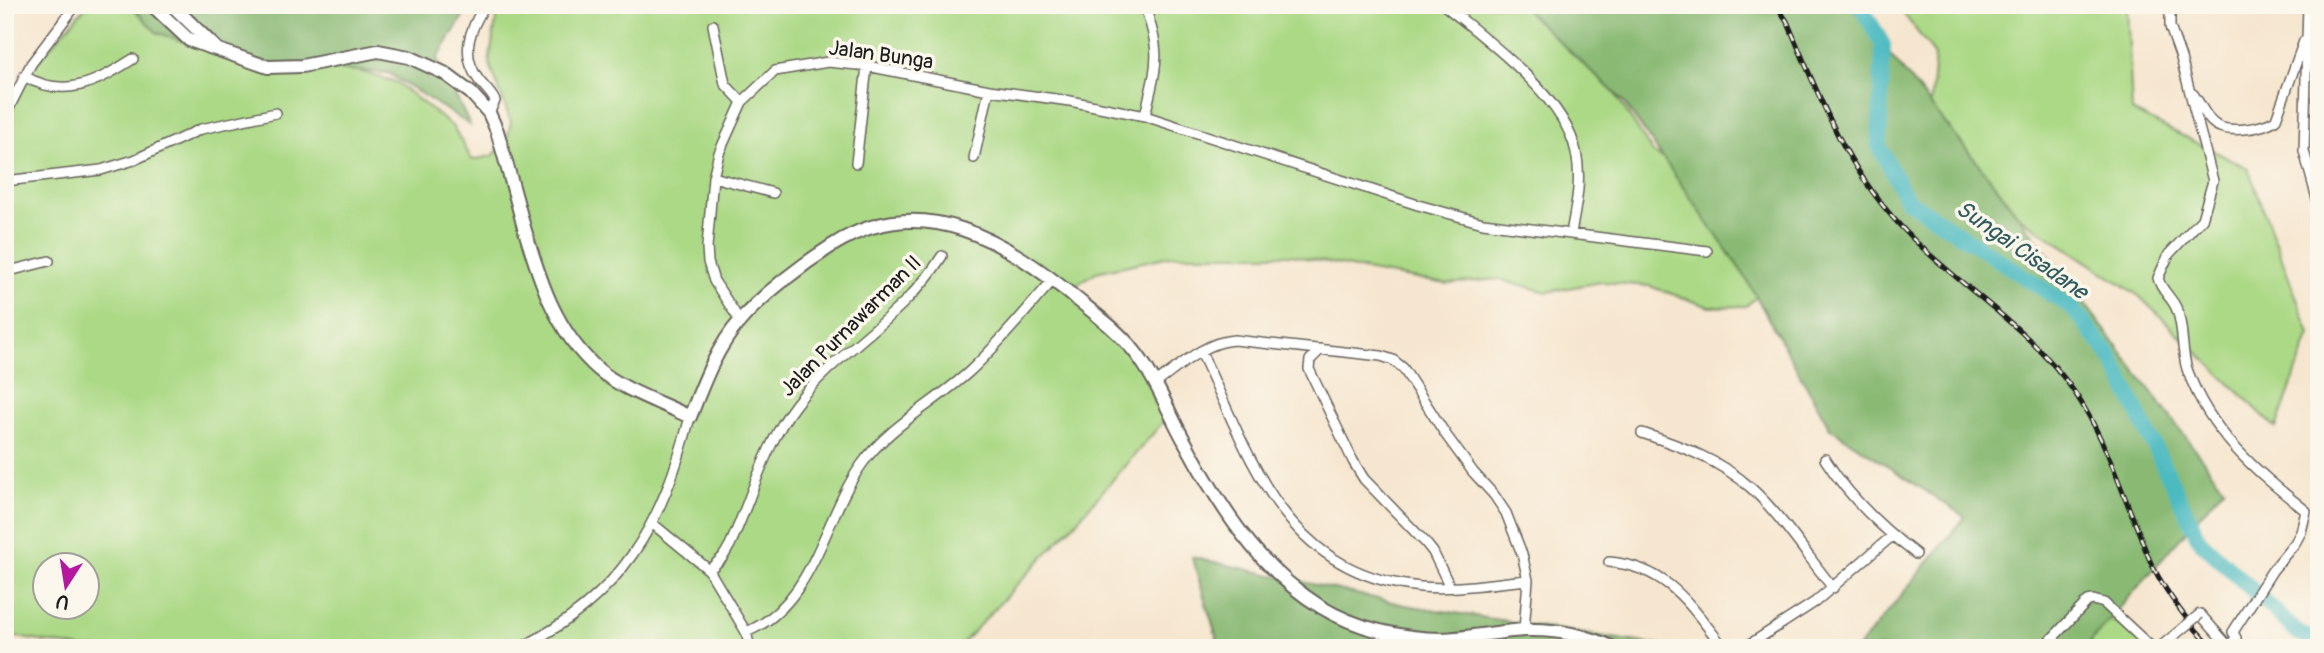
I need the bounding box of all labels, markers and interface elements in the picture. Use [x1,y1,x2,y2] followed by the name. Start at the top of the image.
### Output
[827,34,935,76] street label: Jalan Bunga
[1951,194,2096,308] water label: Sungai Cisadane
[775,250,927,402] street label: Jalan Purnawarman II
[32,552,102,622] north arrow
[54,589,71,615] text: U

